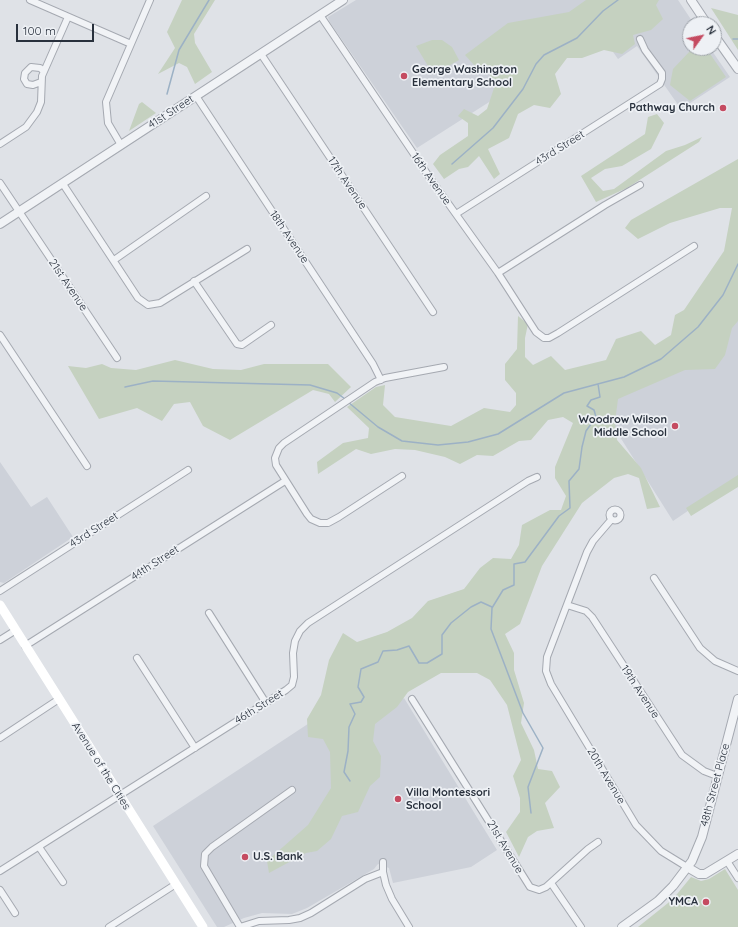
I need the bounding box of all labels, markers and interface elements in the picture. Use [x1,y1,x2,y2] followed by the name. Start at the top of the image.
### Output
[18,16,96,42] scale bar
[682,16,722,56] north arrow
[23,23,56,38] text: 100 m
[703,23,719,37] text: N
[412,63,517,89] place label: George Washington Elementary School
[399,71,409,81] marker: George Washington Elementary School
[146,92,196,132] street label: 41st Street
[629,101,715,115] place label: Pathway Church
[718,103,728,113] marker: Pathway Church
[533,128,587,168] street label: 43rd Street
[408,150,454,208] street label: 16th Avenue
[325,154,369,212] street label: 17th Avenue
[267,208,311,266] street label: 18th Avenue
[46,257,90,313] street label: 21st Avenue
[579,413,667,439] place label: Woodrow Wilson Middle School
[670,421,680,431] marker: Woodrow Wilson Middle School
[67,509,121,551] street label: 43rd Street
[128,543,182,583] street label: 44th Street
[618,663,662,721] street label: 19th Avenue
[232,687,286,727] street label: 46th Street
[69,720,133,812] street label: Avenue of the Cities
[698,742,732,828] street label: 48th Street Place
[584,745,628,807] street label: 20th Avenue
[406,786,490,812] place label: Villa Montessori School
[393,794,403,804] marker: Villa Montessori School
[484,818,526,876] street label: 21st Avenue
[253,850,303,864] place label: U.S. Bank
[240,852,250,862] marker: U.S. Bank
[669,895,698,909] place label: YMCA
[701,897,711,907] marker: YMCA

